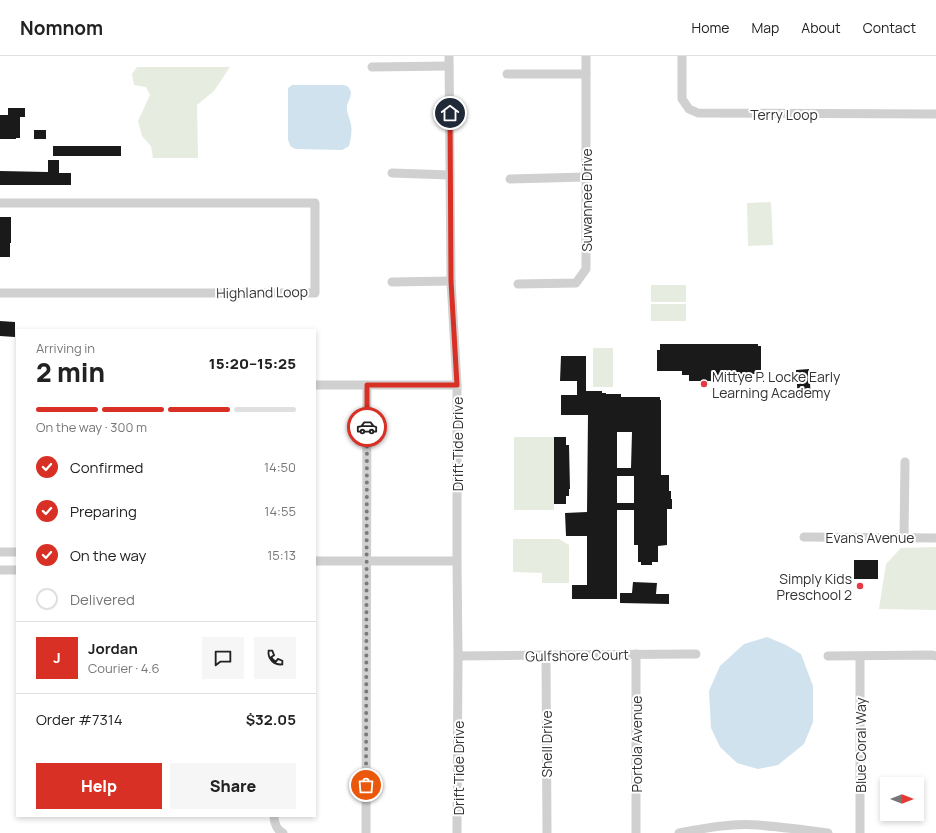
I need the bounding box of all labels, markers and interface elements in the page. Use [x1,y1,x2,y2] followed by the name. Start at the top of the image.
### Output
[20,15,103,41] text: Nomnom
[692,18,729,37] text: Home
[751,18,779,37] text: Map
[801,18,841,37] text: About
[863,18,916,37] text: Contact
[433,96,467,130] pin
[439,102,461,124] icon: home
[750,105,818,124] street label: Terry Loop
[577,148,596,252] street label: Suwannee Drive
[216,282,308,302] street label: Highland Loop
[36,339,95,357] text: Arriving in
[209,353,296,374] text: 15:20–15:25
[36,354,105,390] text: 2 min
[712,367,841,402] place label: Mittye P. Locke Early Learning Academy
[699,379,709,389] marker: Mittye P. Locke Early Learning Academy
[448,397,467,491] street label: Drift Tide Drive
[347,407,387,447] courier
[356,416,378,438] icon: car
[36,418,147,436] text: On the way · 300 m
[36,456,58,478] icon: check
[70,457,143,478] text: Confirmed
[264,458,296,476] text: 14:50
[36,500,58,522] icon: check
[70,501,137,522] text: Preparing
[264,502,296,520] text: 14:55
[826,528,914,547] street label: Evans Avenue
[36,544,58,566] icon: check
[70,545,146,566] text: On the way
[267,546,296,564] text: 15:13
[776,569,852,604] place label: Simply Kids Preschool 2
[855,581,865,591] marker: Simply Kids Preschool 2
[70,589,135,610] text: Delivered
[202,637,244,679] button: chat
[254,637,296,679] button: phone
[88,638,138,659] text: Jordan
[525,645,629,665] street label: Gulfshore Court
[53,647,61,668] text: J
[88,659,160,677] text: Courier · 4.6
[627,695,646,793] street label: Portola Avenue
[851,697,870,793] street label: Blue Coral Way
[36,709,123,730] text: Order #7314
[246,709,296,730] text: $32.05
[537,710,556,778] street label: Shell Drive
[449,721,468,815] street label: Drift Tide Drive
[36,763,162,809] button: Help
[170,763,296,809] button: Share
[349,768,383,802] pin
[355,774,377,796] icon: bag
[880,777,924,821] north arrow
[880,777,924,821] map controls

